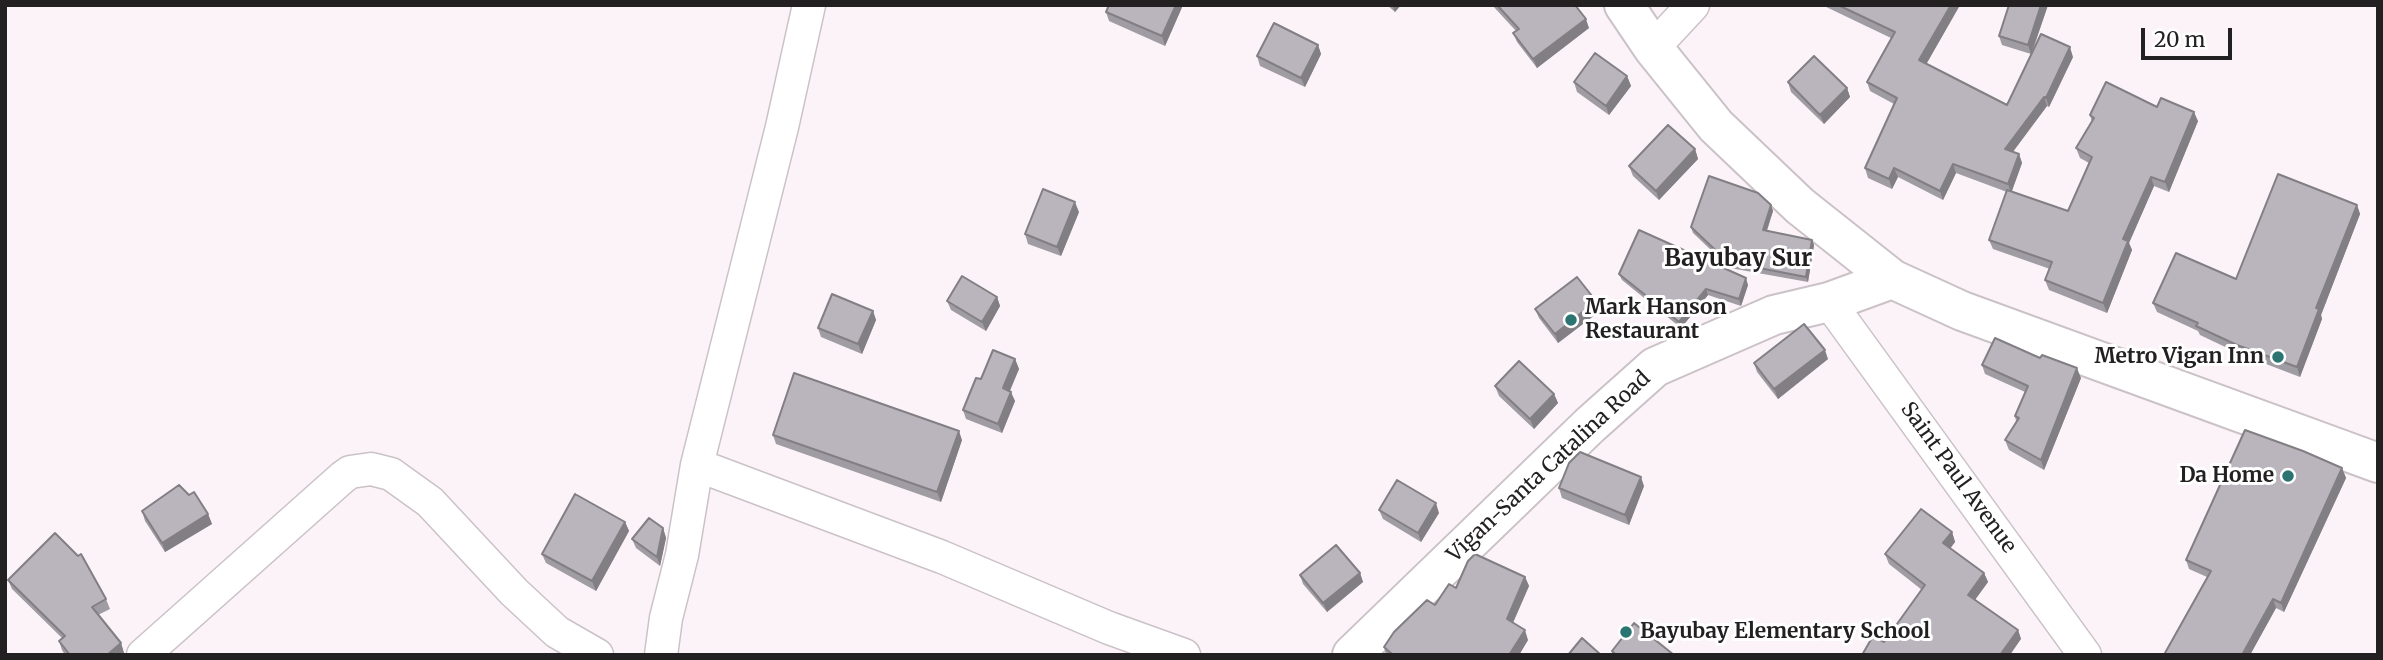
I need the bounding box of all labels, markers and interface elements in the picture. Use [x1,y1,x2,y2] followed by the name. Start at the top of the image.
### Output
[2145,14,2236,58] scale bar
[2154,26,2205,53] text: 20 m
[1664,245,1812,273] district label: Bayubay Sur
[1585,295,1727,345] place label: Mark Hanson Restaurant
[1563,312,1579,328] marker: Mark Hanson Restaurant
[2094,344,2264,370] place label: Metro Vigan Inn
[2270,349,2286,365] marker: Metro Vigan Inn
[1442,366,1656,568] street label: Vigan-Santa Catalina Road
[1895,398,2021,558] street label: Saint Paul Avenue
[2179,463,2274,489] place label: Da Home
[2280,468,2296,484] marker: Da Home
[1640,619,1930,645] place label: Bayubay Elementary School
[1618,624,1634,640] marker: Bayubay Elementary School

